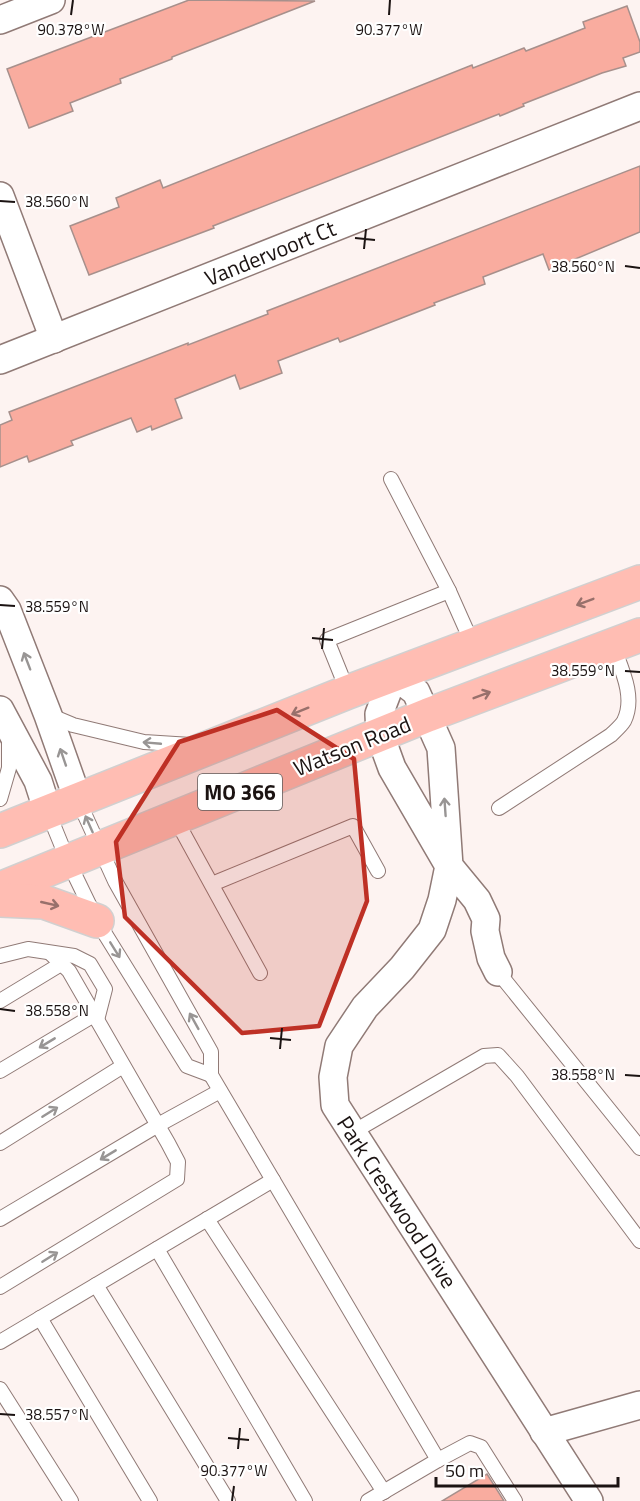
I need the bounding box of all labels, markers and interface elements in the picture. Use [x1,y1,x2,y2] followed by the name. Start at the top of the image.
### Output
[38,18,104,41] text: 90.378°W
[356,18,422,41] text: 90.377°W
[25,190,89,213] text: 38.560°N
[199,211,341,295] street label: Vandervoort Ct
[551,255,615,278] text: 38.560°N
[25,595,89,618] text: 38.559°N
[576,598,595,609] one-way arrow
[21,652,32,670] one-way arrow
[551,659,615,682] text: 38.559°N
[473,688,491,699] one-way arrow
[291,706,310,717] one-way arrow
[288,707,416,785] street label: Watson Road
[143,737,163,748] one-way arrow
[57,749,68,767] one-way arrow
[198,774,282,810] road number: MO 366
[439,798,450,818] one-way arrow
[82,815,93,833] one-way arrow
[40,899,59,911] one-way arrow
[110,941,122,958] one-way arrow
[25,999,89,1022] text: 38.558°N
[188,1013,200,1030] one-way arrow
[39,1037,56,1049] one-way arrow
[551,1063,615,1086] text: 38.558°N
[41,1106,58,1119] one-way arrow
[328,1109,466,1295] street label: Park Crestwood Drive
[100,1150,117,1162] one-way arrow
[41,1250,58,1262] one-way arrow
[25,1403,89,1426] text: 38.557°N
[436,1450,618,1488] scale bar
[445,1457,484,1484] text: 50 m
[201,1459,267,1482] text: 90.377°W

